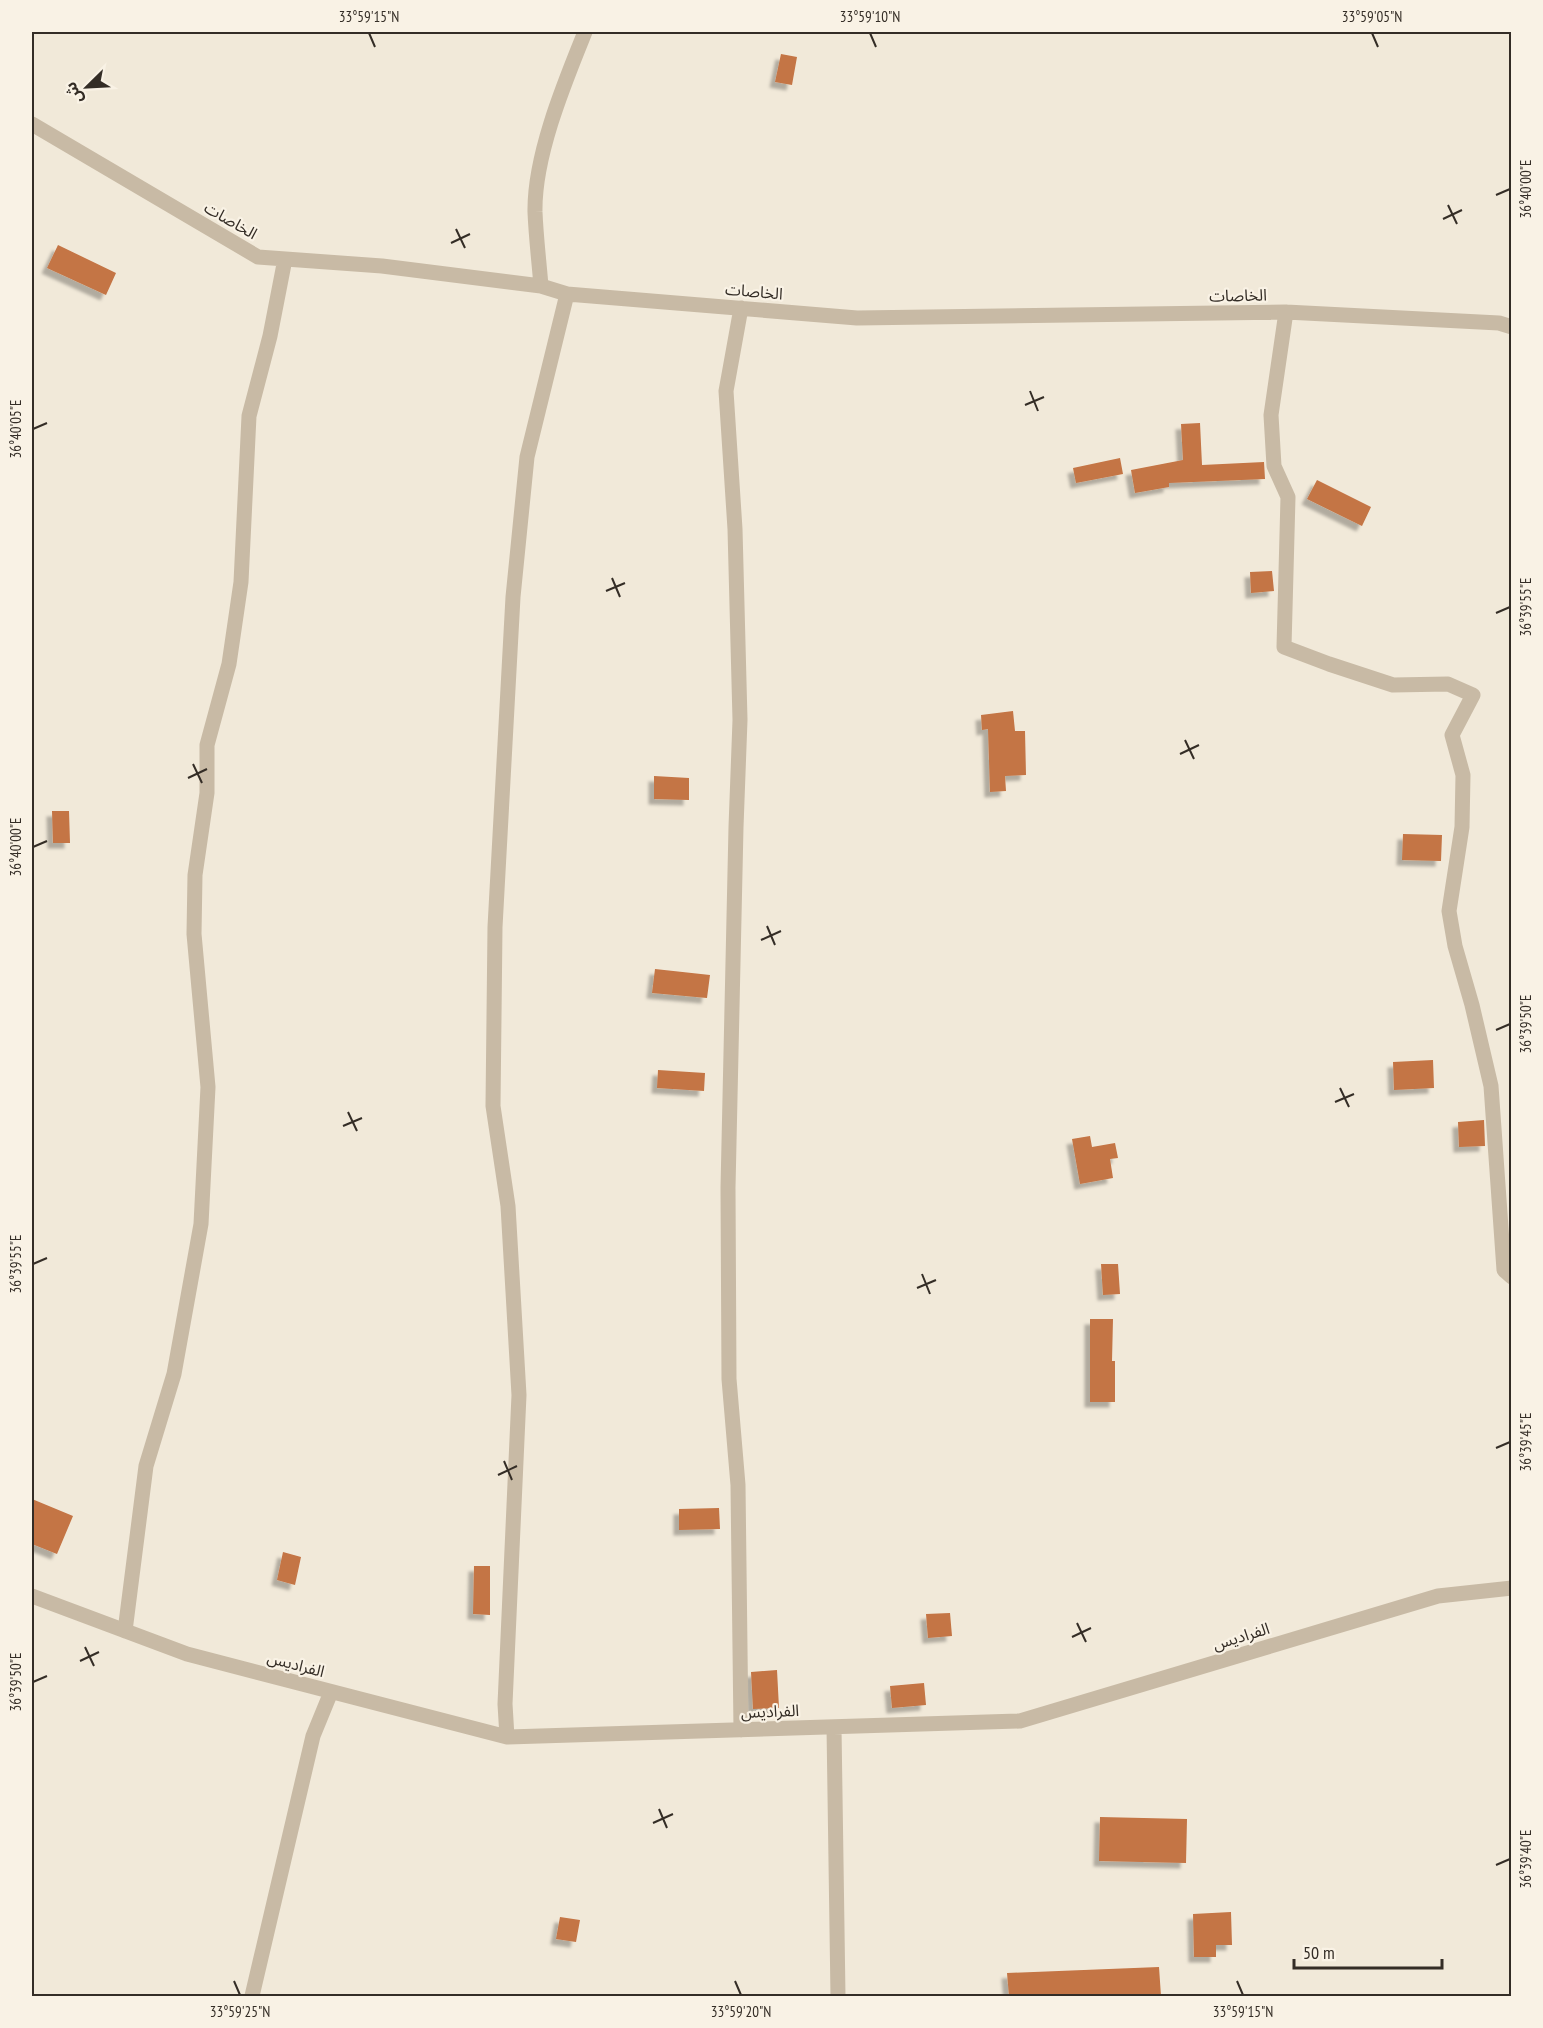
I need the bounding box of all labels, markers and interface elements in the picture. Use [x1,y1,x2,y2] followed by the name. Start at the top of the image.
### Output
[339,7,399,26] text: 33°59'15"N
[840,7,900,26] text: 33°59'10"N
[1342,7,1402,26] text: 33°59'05"N
[57,57,117,117] north arrow
[60,79,87,107] text: ش
[1516,159,1535,219] text: 36°40'00"E
[201,197,261,243] street label: الخاصات
[724,279,784,303] street label: الخاصات
[1209,284,1267,306] street label: الخاصات
[6,399,25,459] text: 36°40'05"E
[1516,577,1535,637] text: 36°39'55"E
[6,817,25,877] text: 36°40'00"E
[1516,994,1535,1054] text: 36°39'50"E
[6,1234,25,1294] text: 36°39'55"E
[1516,1412,1535,1472] text: 36°39'45"E
[1210,1618,1272,1654] street label: الفراديس
[265,1647,327,1681] street label: الفراديس
[6,1652,25,1712] text: 36°39'50"E
[740,1700,800,1722] street label: الفراديس
[1516,1829,1535,1889] text: 36°39'40"E
[1294,1932,1442,1970] scale bar
[1303,1941,1335,1964] text: 50 m
[210,2002,270,2021] text: 33°59'25"N
[711,2002,771,2021] text: 33°59'20"N
[1213,2002,1273,2021] text: 33°59'15"N

